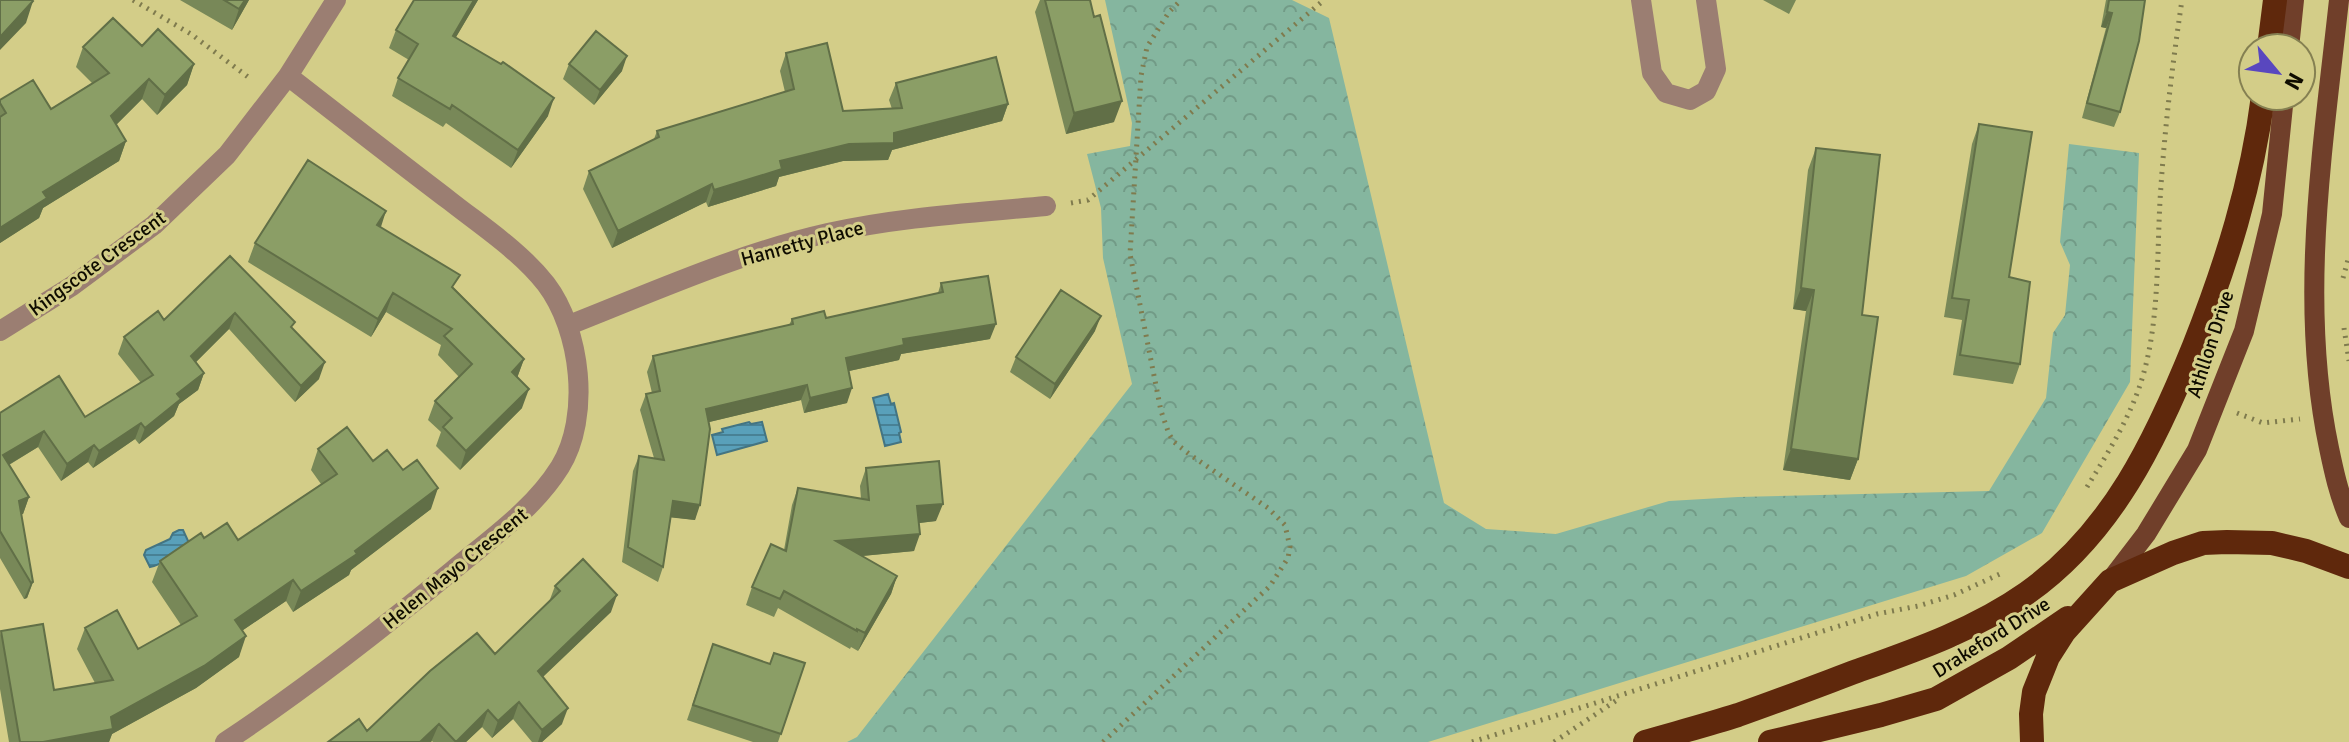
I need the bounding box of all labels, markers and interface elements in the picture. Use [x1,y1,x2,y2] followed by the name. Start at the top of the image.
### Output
[2237,32,2317,112] north arrow
[2279,68,2310,95] text: N
[24,205,171,322] street label: Kingscote Crescent
[738,215,866,272] street label: Hanretty Place
[2181,287,2240,401] street label: Athllon Drive
[378,502,533,635] street label: Helen Mayo Crescent
[1928,591,2055,683] street label: Drakeford Drive

